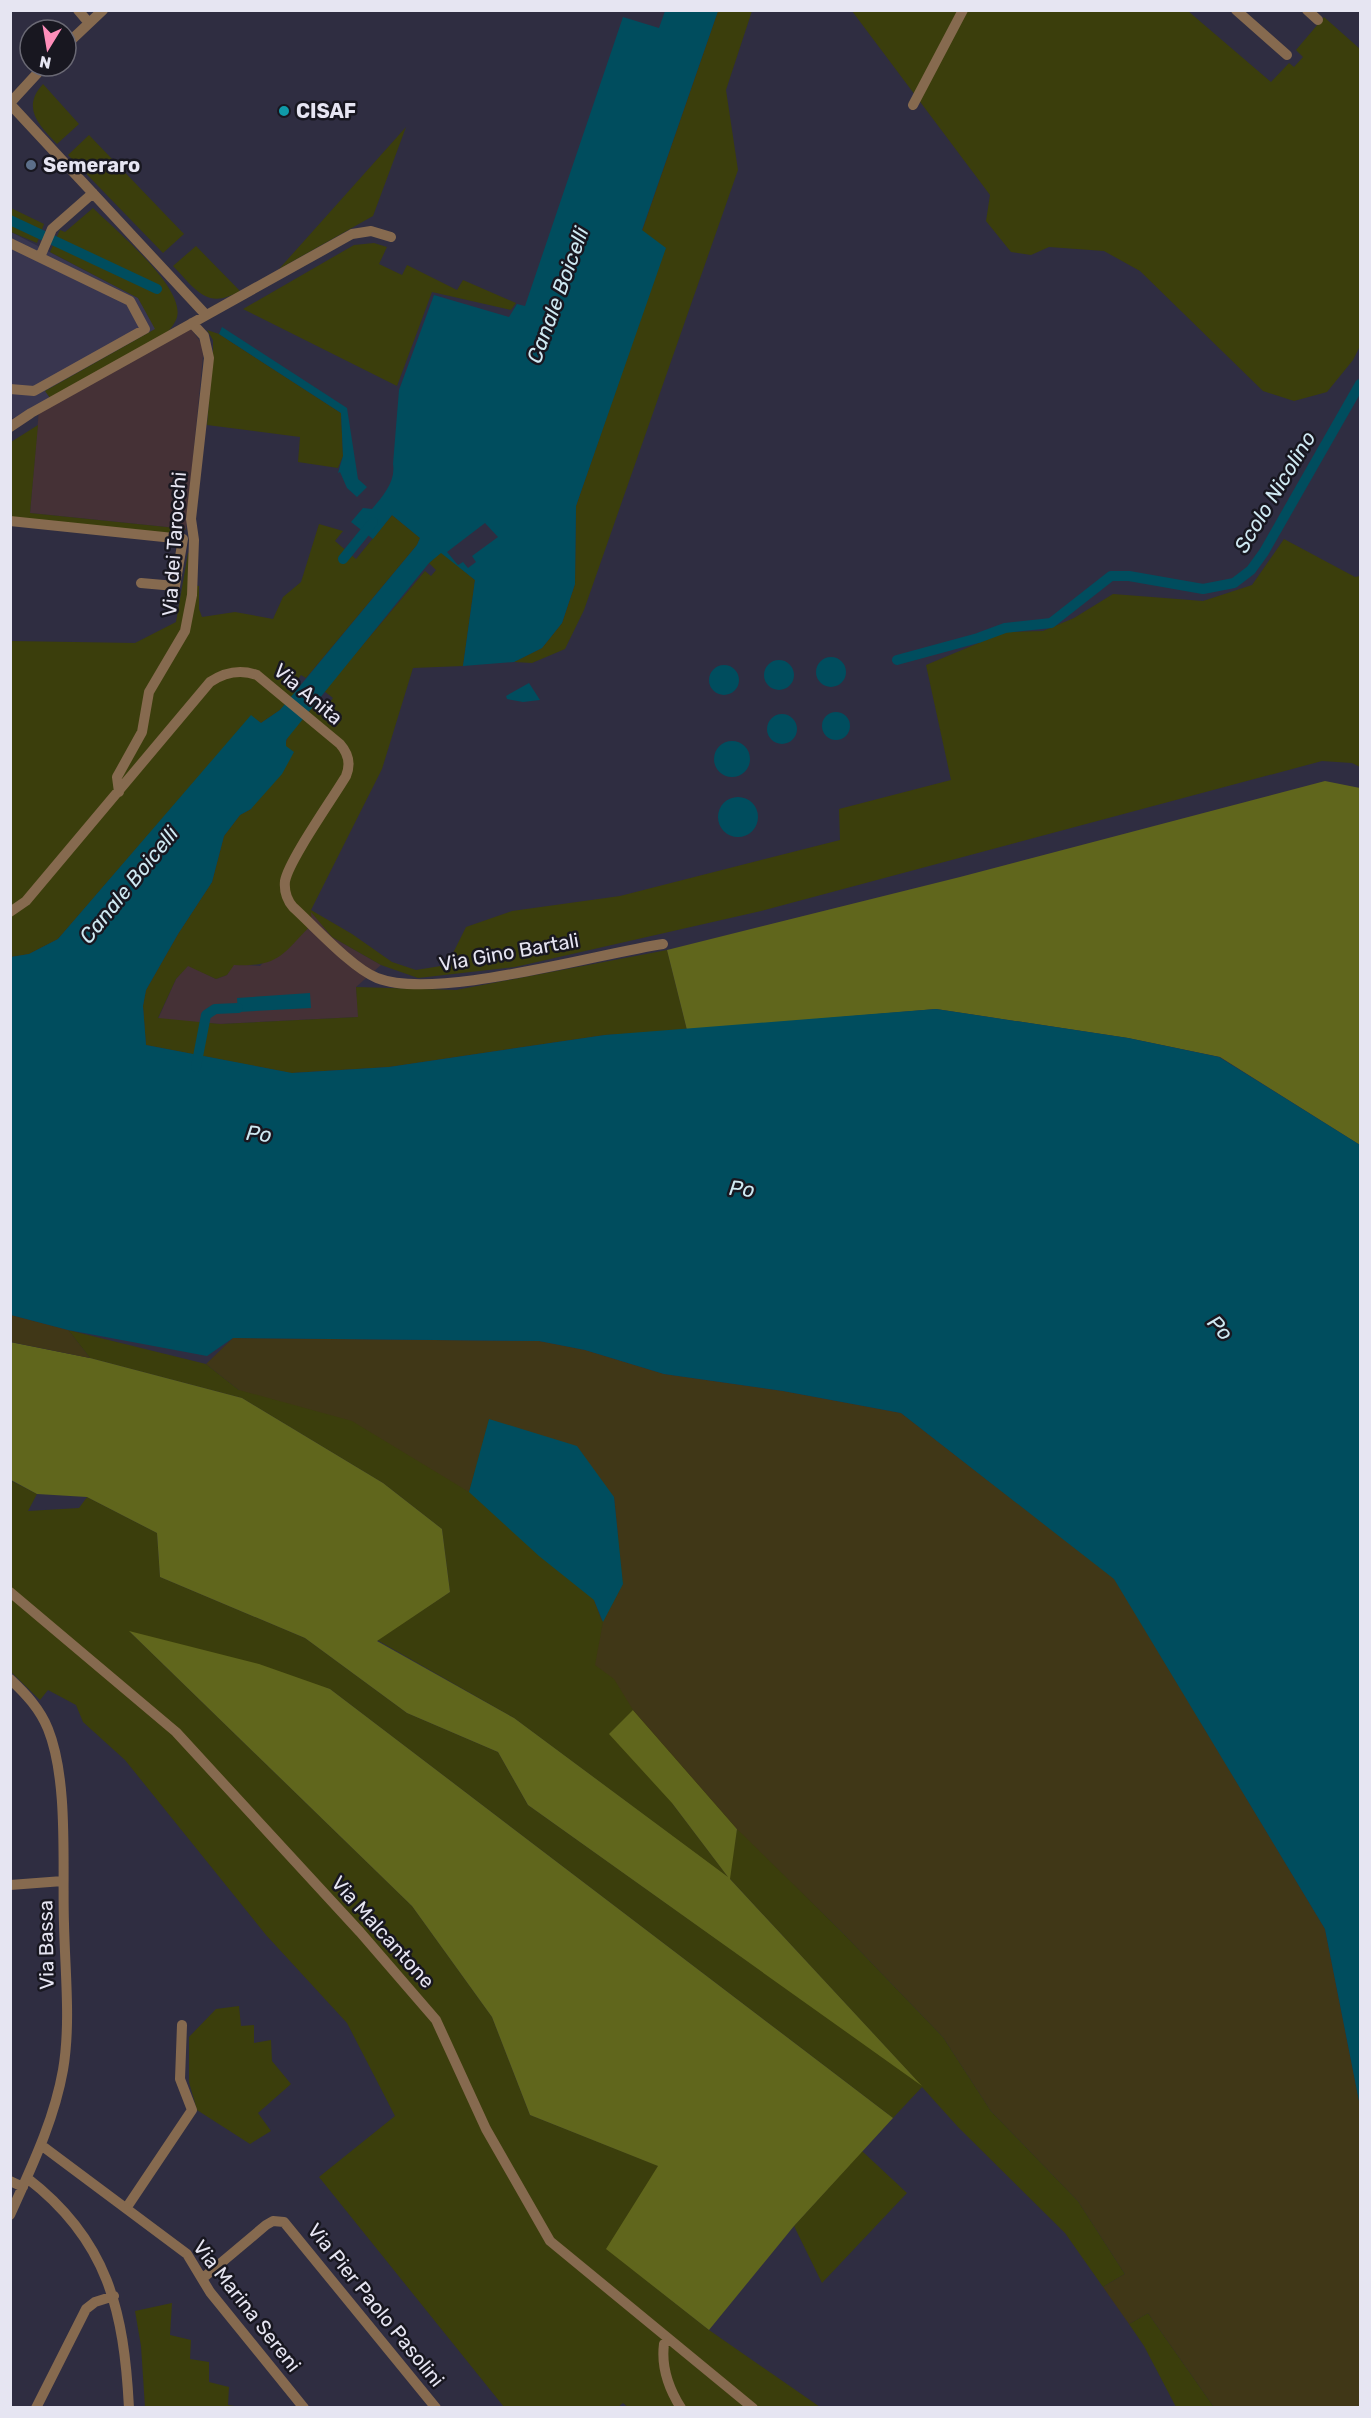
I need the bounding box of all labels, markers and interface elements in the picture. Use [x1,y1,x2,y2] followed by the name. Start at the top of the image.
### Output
[18,18,78,78] north arrow
[38,52,53,73] text: N
[296,99,356,123] place label: CISAF
[277,104,291,118] marker: CISAF
[43,153,140,177] place label: Semeraro
[24,158,38,172] marker: Semeraro
[521,222,594,366] water label: Canale Boicelli
[1229,426,1321,557] water label: Scolo Nicolino
[157,471,191,617] street label: Via dei Tarocchi
[269,658,347,730] street label: Via Anita
[74,820,184,948] water label: Canale Boicelli
[437,928,581,976] street label: Via Gino Bartali
[245,1120,273,1147] water label: Po
[728,1175,756,1202] water label: Po
[1203,1310,1238,1346] water label: Po
[326,1871,440,1993] street label: Via Malcantone
[33,1900,59,1990] street label: Via Bassa
[303,2218,449,2392] street label: Via Pier Paolo Pasolini
[188,2235,306,2377] street label: Via Marina Sereni

